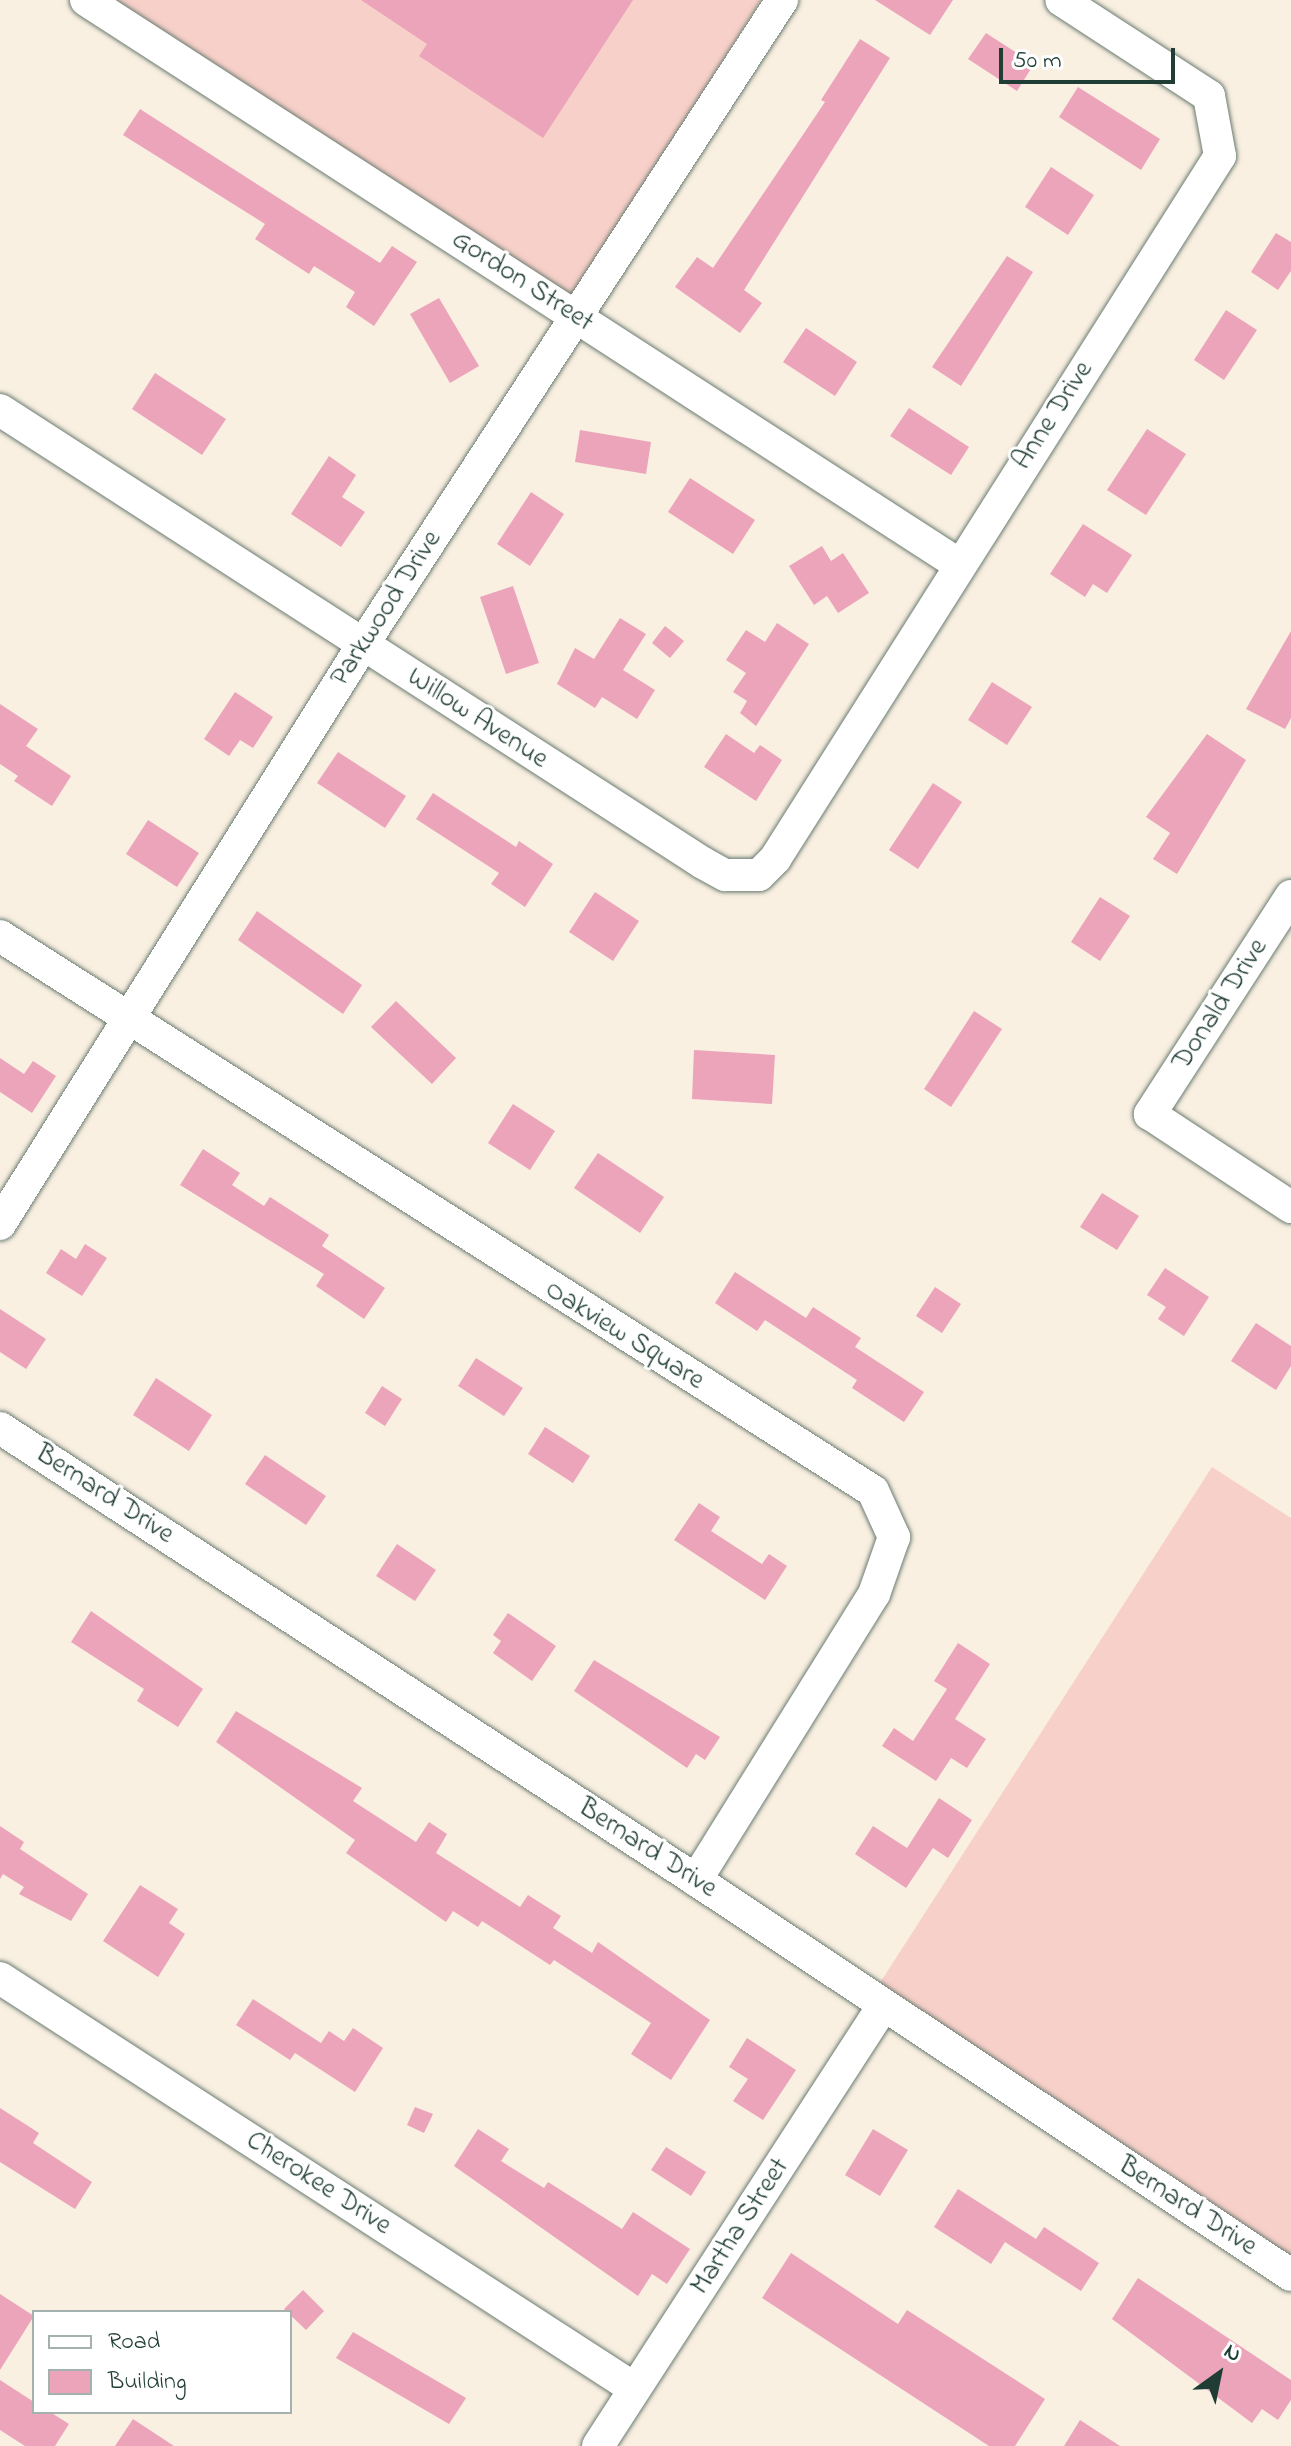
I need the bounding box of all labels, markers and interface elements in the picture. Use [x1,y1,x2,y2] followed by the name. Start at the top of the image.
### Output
[1003,32,1179,82] scale bar
[1013,44,1062,79] text: 50 m
[445,224,599,340] street label: Gordon Street
[1006,355,1102,477] street label: Anne Drive
[324,525,450,693] street label: Parkwood Drive
[400,661,554,777] street label: Willow Avenue
[1166,933,1276,1077] street label: Donald Drive
[538,1274,710,1398] street label: Oakview Square
[28,1438,180,1552] street label: Bernard Drive
[571,1792,723,1906] street label: Bernard Drive
[239,2125,397,2243] street label: Cherokee Drive
[1111,2150,1263,2264] street label: Bernard Drive
[684,2152,798,2302] street label: Martha Street
[32,2310,292,2414] legend
[108,2325,160,2360] text: Road
[1179,2334,1259,2414] north arrow
[1217,2336,1247,2371] text: N
[108,2365,187,2400] text: Building

